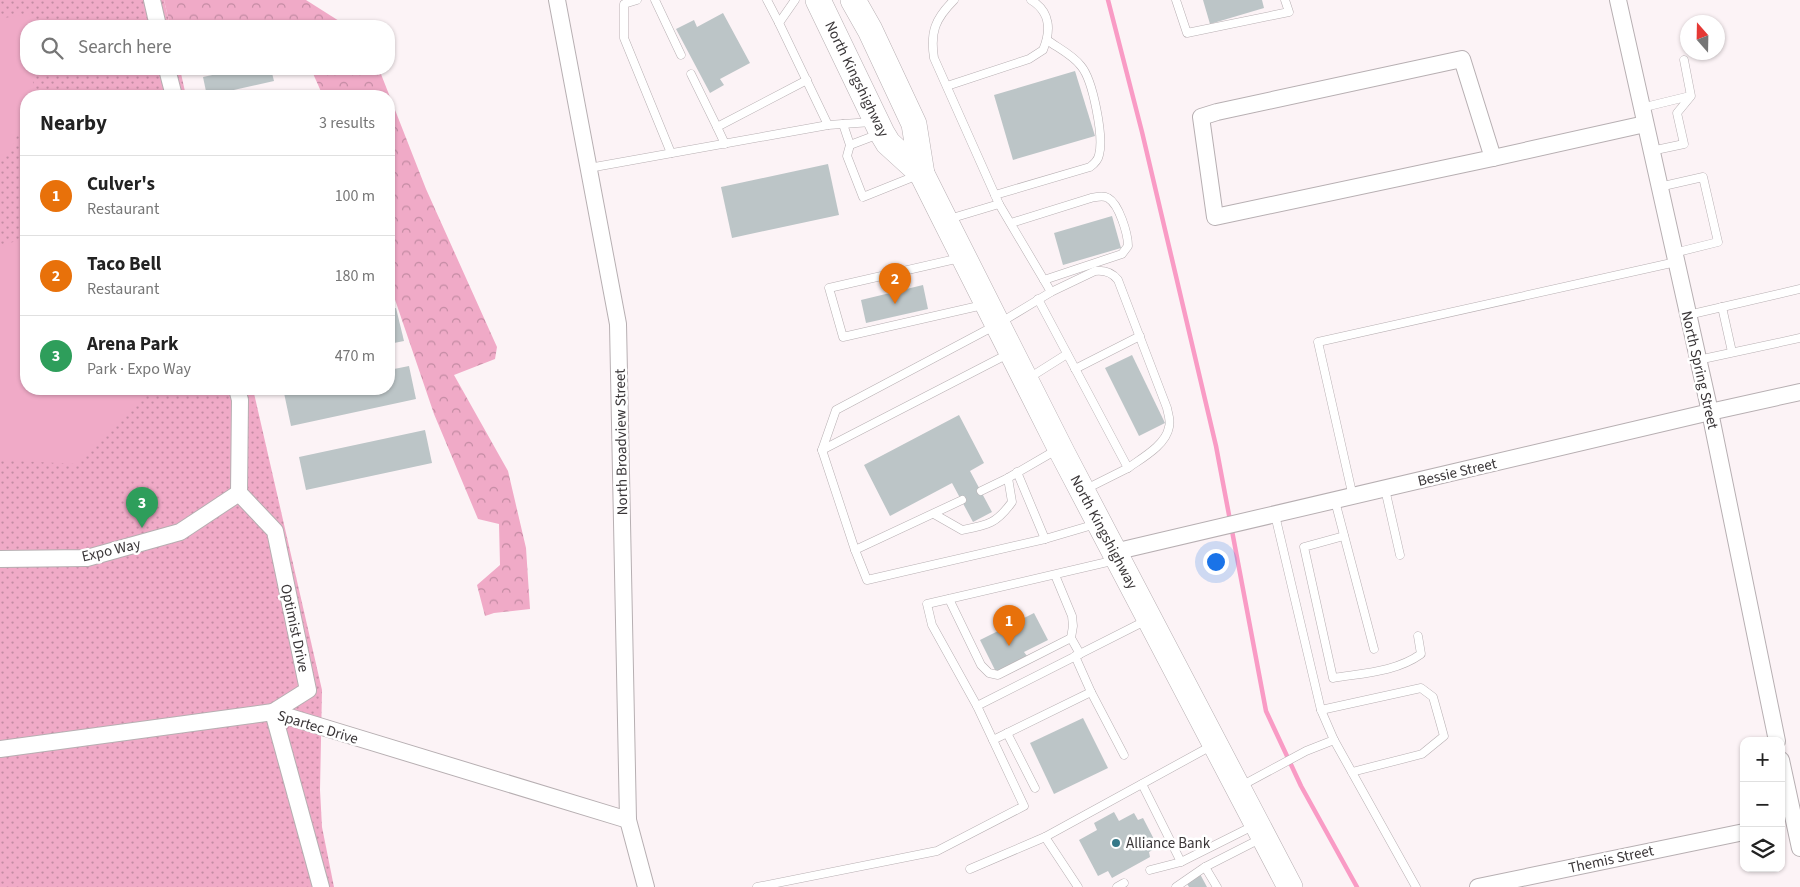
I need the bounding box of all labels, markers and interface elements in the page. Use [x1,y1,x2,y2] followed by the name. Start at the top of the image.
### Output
[1680,15,1725,60] north arrow
[819,18,894,141] street label: North Kingshighway
[20,20,395,75] search box
[38,34,66,62] icon: search
[78,34,172,61] text: Search here
[40,108,107,138] text: Nearby
[319,112,375,134] text: 3 results
[87,171,155,198] text: Culver's
[52,185,60,207] text: 1
[335,185,375,207] text: 100 m
[87,198,160,220] text: Restaurant
[87,251,161,278] text: Taco Bell
[879,263,911,304] pin: 2
[52,265,60,287] text: 2
[335,265,375,287] text: 180 m
[87,278,160,300] text: Restaurant
[1676,309,1723,431] street label: North Spring Street
[87,331,178,358] text: Arena Park
[52,345,60,367] text: 3
[335,345,375,367] text: 470 m
[87,358,191,380] text: Park · Expo Way
[610,369,633,515] street label: North Broadview Street
[1416,453,1499,492] street label: Bessie Street
[1065,471,1143,593] street label: North Kingshighway
[126,487,158,528] pin: 3
[80,534,143,567] street label: Expo Way
[1203,549,1229,575] your location
[275,582,314,674] street label: Optimist Drive
[993,605,1025,646] pin: 1
[275,705,361,750] street label: Spartec Drive
[1740,737,1785,872] map controls
[1740,737,1785,782] button: +
[1740,782,1785,827] button: −
[1740,827,1785,872] button: layers
[1126,833,1211,854] place label: Alliance Bank
[1110,837,1122,849] marker: Alliance Bank
[1567,840,1656,879] street label: Themis Street

